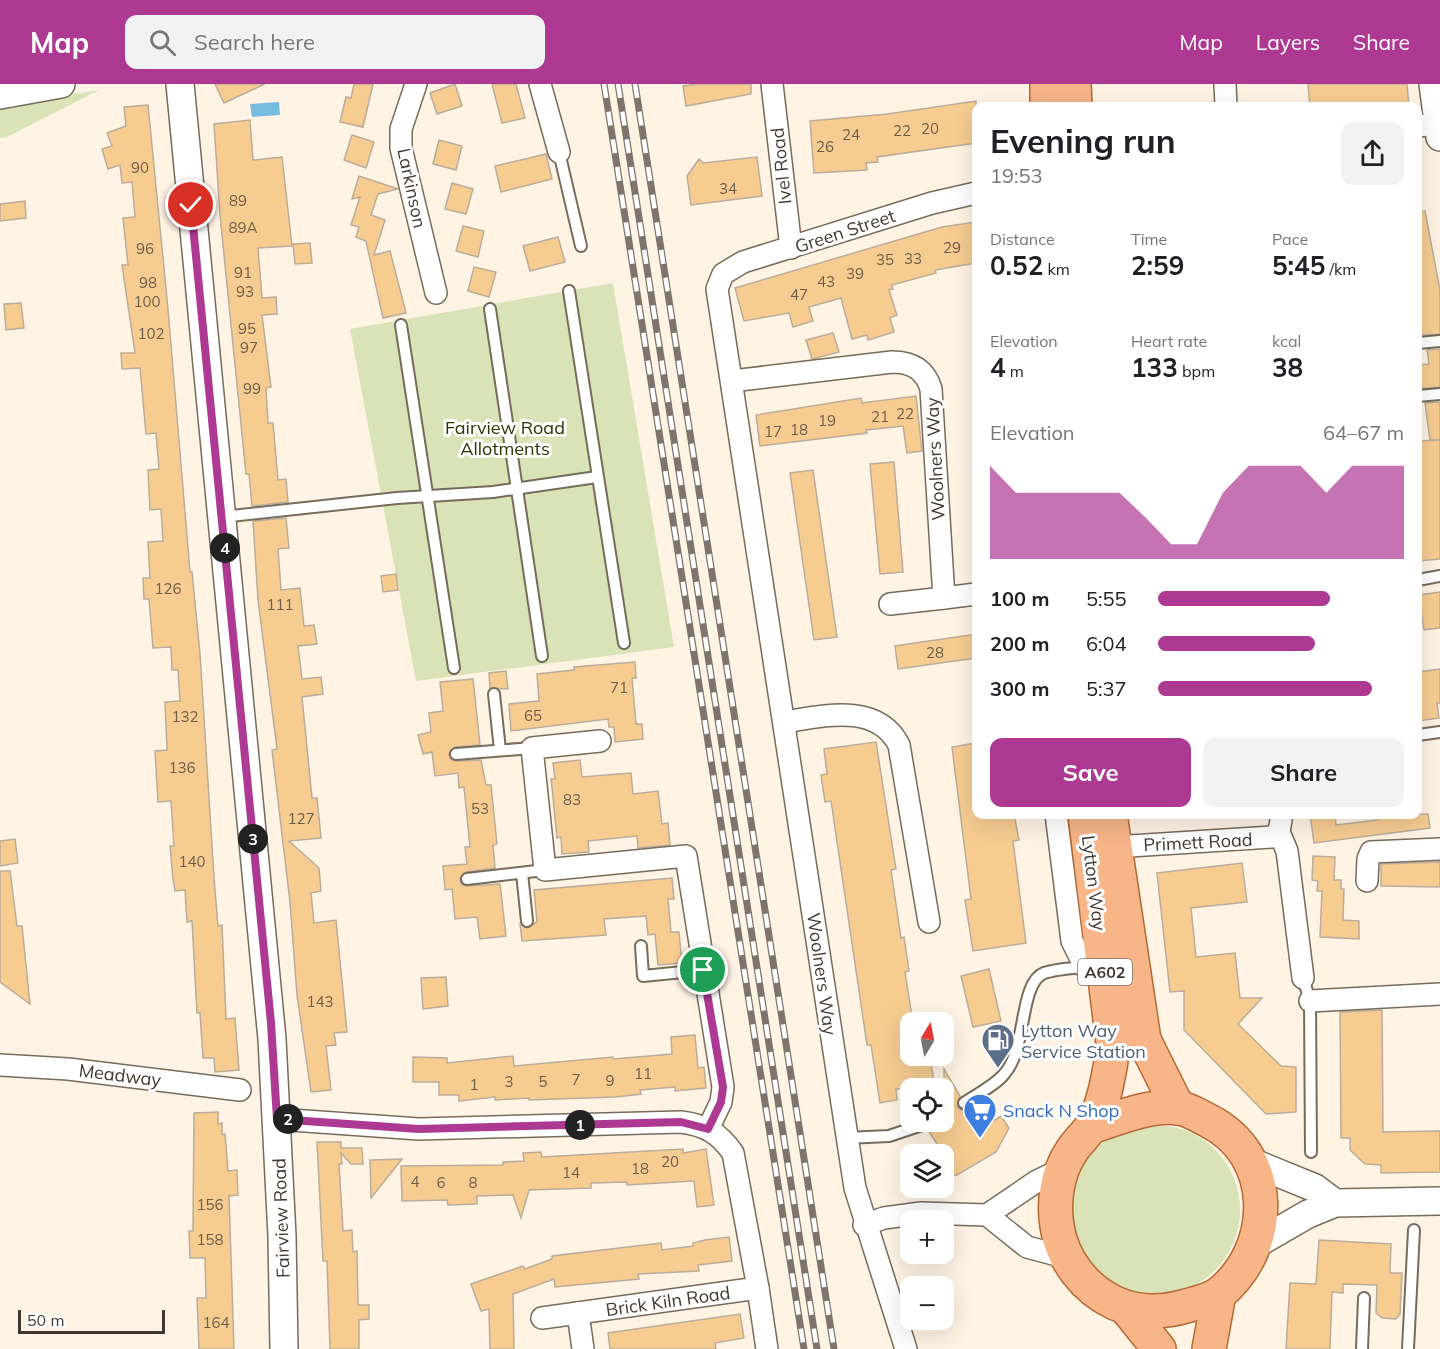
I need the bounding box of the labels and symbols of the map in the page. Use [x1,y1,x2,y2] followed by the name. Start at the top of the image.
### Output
[921,119,939,138] house number: 20
[893,121,911,140] house number: 22
[842,125,860,144] house number: 24
[766,127,796,205] street label: Ivel Road
[816,137,834,156] house number: 26
[392,146,432,230] street label: Larkinson
[131,158,149,177] house number: 90
[165,179,216,230] pin
[719,179,737,198] house number: 34
[229,191,247,210] house number: 89
[792,204,898,258] street label: Green Street
[228,218,258,237] house number: 89A
[943,238,961,257] house number: 29
[136,239,154,258] house number: 96
[904,249,922,268] house number: 33
[876,250,894,269] house number: 35
[234,263,252,282] house number: 91
[846,264,864,283] house number: 39
[817,272,835,291] house number: 43
[139,273,157,292] house number: 98
[236,282,254,301] house number: 93
[790,285,808,304] house number: 47
[133,292,161,311] house number: 100
[238,319,256,338] house number: 95
[137,324,165,343] house number: 102
[240,338,258,357] house number: 97
[243,379,261,398] house number: 99
[920,396,950,521] street label: Woolners Way
[896,404,914,423] house number: 22
[871,407,889,426] house number: 21
[818,411,836,430] house number: 19
[445,416,565,460] park label: Fairview Road Allotments
[790,420,808,439] house number: 18
[764,422,782,441] house number: 17
[210,533,240,563] pin: 4
[154,579,182,598] house number: 126
[266,595,294,614] house number: 111
[926,643,944,662] house number: 28
[610,678,628,697] house number: 71
[524,706,542,725] house number: 65
[171,707,199,726] house number: 132
[168,758,196,777] house number: 136
[563,790,581,809] house number: 83
[471,799,489,818] house number: 53
[287,809,315,828] house number: 127
[238,824,268,854] pin: 3
[1143,828,1253,856] street label: Primett Road
[1077,834,1111,932] street label: Lytton Way
[178,852,206,871] house number: 140
[802,911,842,1037] street label: Woolners Way
[677,944,728,995] pin
[1078,959,1132,985] road number: A602
[306,992,334,1011] house number: 143
[900,1012,954,1066] north arrow
[1021,1019,1146,1063] place label: Lytton Way Service Station
[980,1022,1016,1069] fuel station icon: Lytton Way Service Station
[78,1059,163,1091] street label: Meadway
[634,1064,652,1083] house number: 11
[571,1070,581,1089] house number: 7
[605,1071,615,1090] house number: 9
[504,1072,514,1091] house number: 3
[538,1072,548,1091] house number: 5
[469,1075,479,1094] house number: 1
[962,1092,998,1139] supermarket icon: Snack N Shop
[1003,1099,1119,1122] place label: Snack N Shop
[273,1104,303,1134] pin: 2
[565,1110,595,1140] pin: 1
[661,1152,679,1171] house number: 20
[267,1158,295,1278] street label: Fairview Road
[631,1159,649,1178] house number: 18
[562,1163,580,1182] house number: 14
[410,1172,420,1191] house number: 4
[436,1173,446,1192] house number: 6
[468,1173,478,1192] house number: 8
[196,1195,224,1214] house number: 156
[196,1230,224,1249] house number: 158
[604,1281,732,1321] street label: Brick Kiln Road
[18,1307,165,1334] scale bar
[202,1313,230,1332] house number: 164

